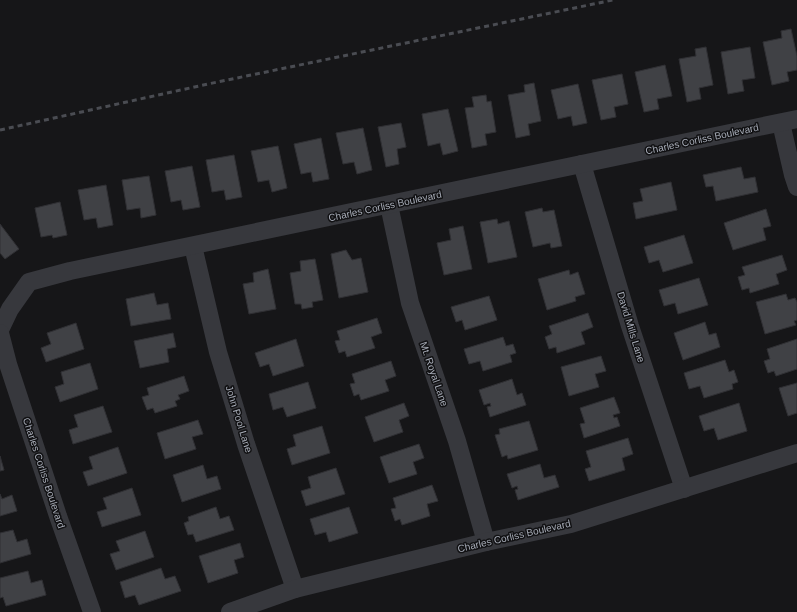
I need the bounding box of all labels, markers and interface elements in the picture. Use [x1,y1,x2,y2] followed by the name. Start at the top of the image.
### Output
[644,122,760,156] street label: Charles Corliss Boulevard
[327,189,443,223] street label: Charles Corliss Boulevard
[615,290,647,364] street label: David Mills Lane
[418,340,450,408] street label: Mt. Royal Lane
[224,384,255,454] street label: John Pool Lane
[21,416,67,530] street label: Charles Corliss Boulevard
[456,518,572,554] street label: Charles Corliss Boulevard

